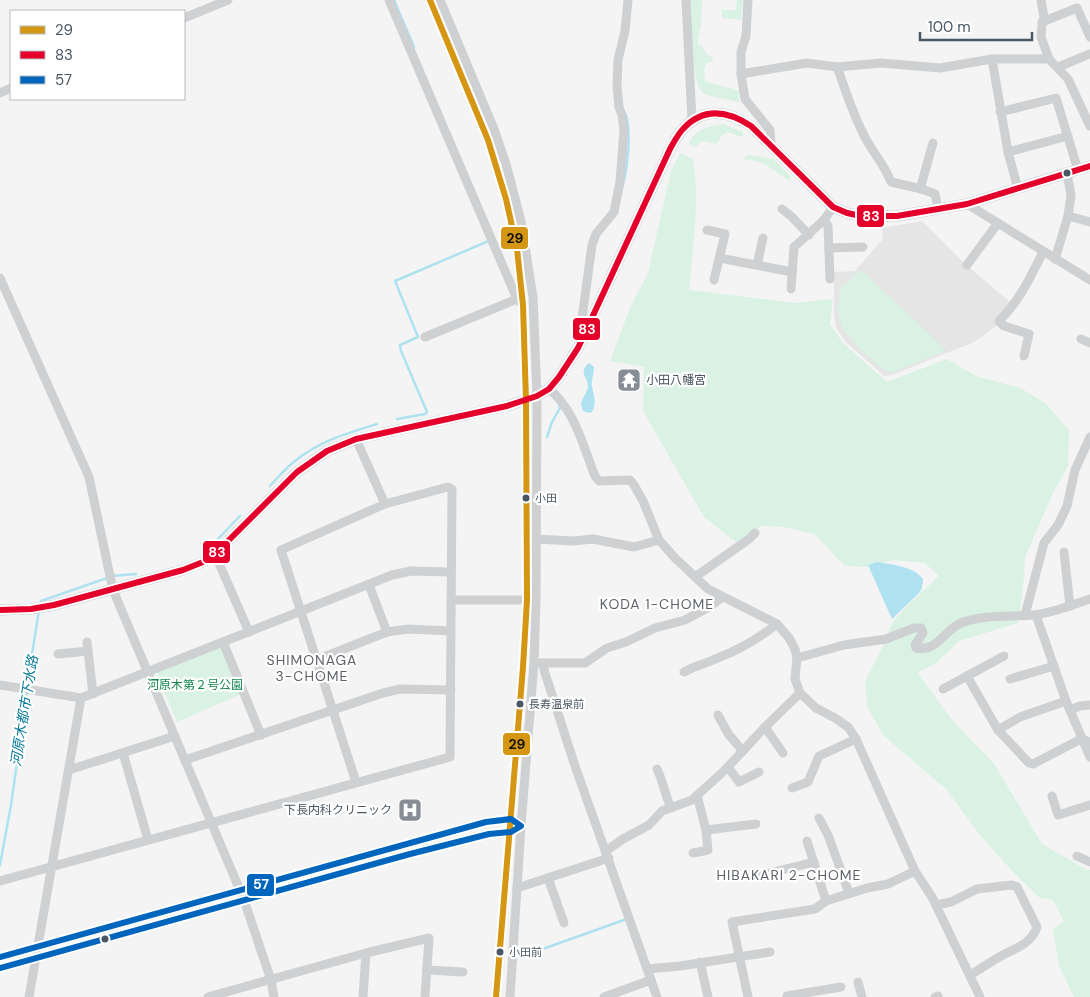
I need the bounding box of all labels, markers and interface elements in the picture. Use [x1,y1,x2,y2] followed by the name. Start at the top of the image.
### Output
[10,10,185,100] legend
[920,10,1032,42] scale bar
[928,17,971,37] text: 100 m
[55,20,73,40] text: 29
[55,45,73,65] text: 83
[55,70,72,90] text: 57
[1062,168,1072,178] unlabelled marker
[856,204,885,228] line badge: 83
[862,207,880,225] text: 83
[500,226,529,250] line badge: 29
[507,229,524,247] text: 29
[572,317,601,341] line badge: 83
[578,320,596,338] text: 83
[616,367,642,393] temple icon: 小田八幡宮
[646,372,706,388] place label: 小田八幡宮
[535,491,557,505] place label: 小田
[521,493,531,503] marker: 小田
[202,540,231,564] line badge: 83
[208,543,226,561] text: 83
[600,595,714,613] district label: KODA 1-CHOME
[267,651,357,685] district label: SHIMONAGA 3-CHOME
[6,653,42,768] water label: 河原木都市下水路
[147,677,243,693] park label: 河原木第２号公園
[529,697,584,711] place label: 長寿温泉前
[515,699,525,709] marker: 長寿温泉前
[502,732,531,756] line badge: 29
[509,735,526,753] text: 29
[397,797,423,823] hospital icon: 下長内科クリニック
[284,802,392,818] place label: 下長内科クリニック
[717,866,861,884] district label: HIBAKARI 2-CHOME
[246,873,275,897] line badge: 57
[253,875,270,893] text: 57
[100,934,110,944] unlabelled marker
[509,945,542,959] place label: 小田前
[495,947,505,957] marker: 小田前

